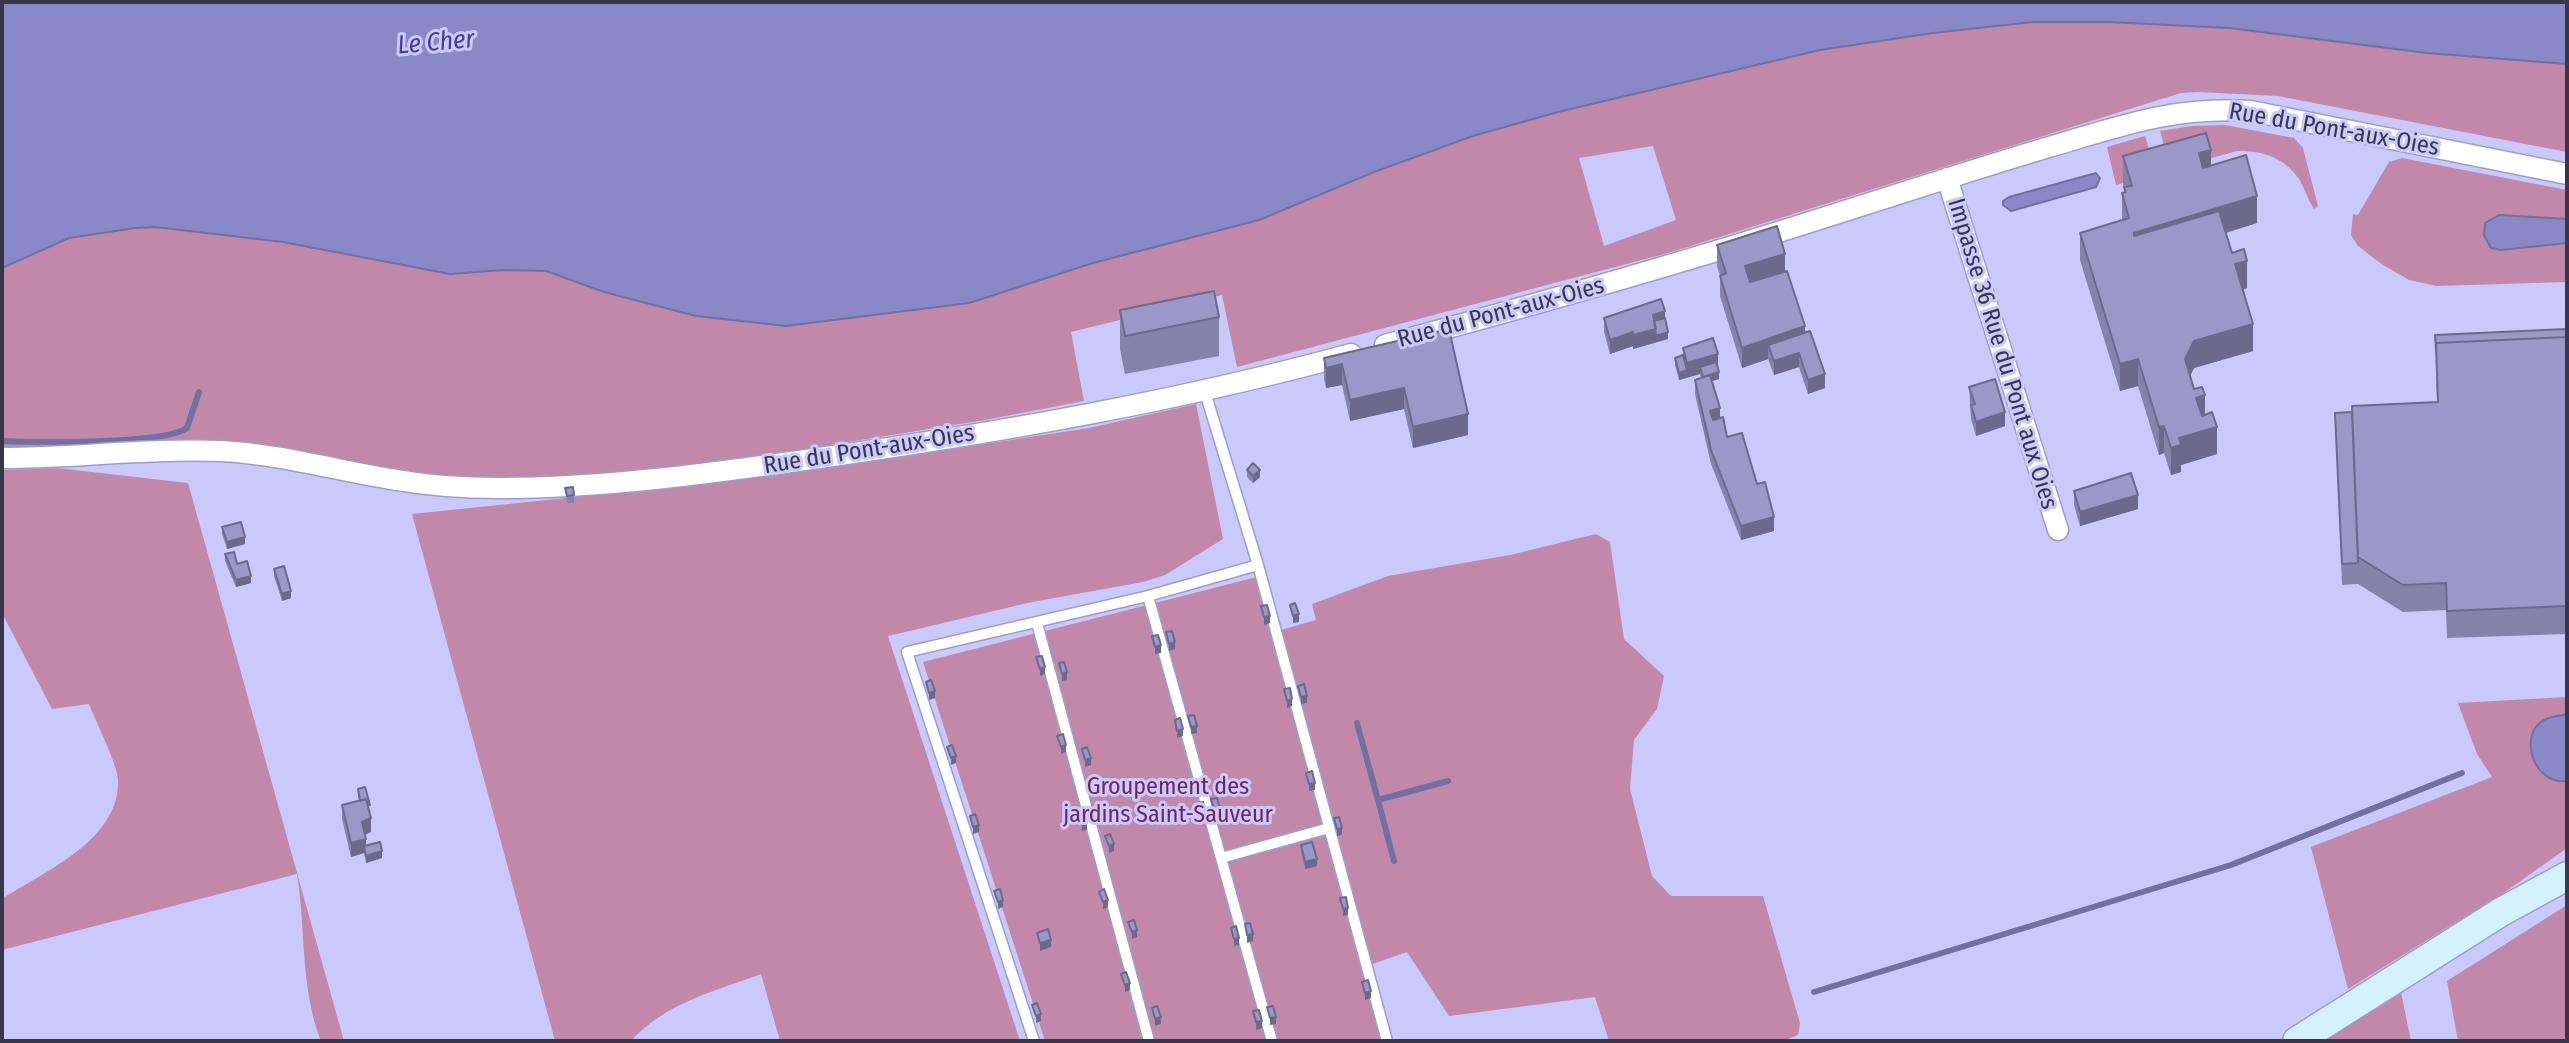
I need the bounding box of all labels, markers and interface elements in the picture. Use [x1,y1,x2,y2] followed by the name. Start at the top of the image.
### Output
[396,24,476,62] water label: Le Cher
[2227,97,2441,163] street label: Rue du Pont-aux-Oies
[1941,195,2063,513] street label: Impasse 36 Rue du Pont aux Oies
[1395,272,1607,354] street label: Rue du Pont-aux-Oies
[762,419,976,481] street label: Rue du Pont-aux-Oies
[1063,773,1273,829] park label: Groupement des jardins Saint-Sauveur

